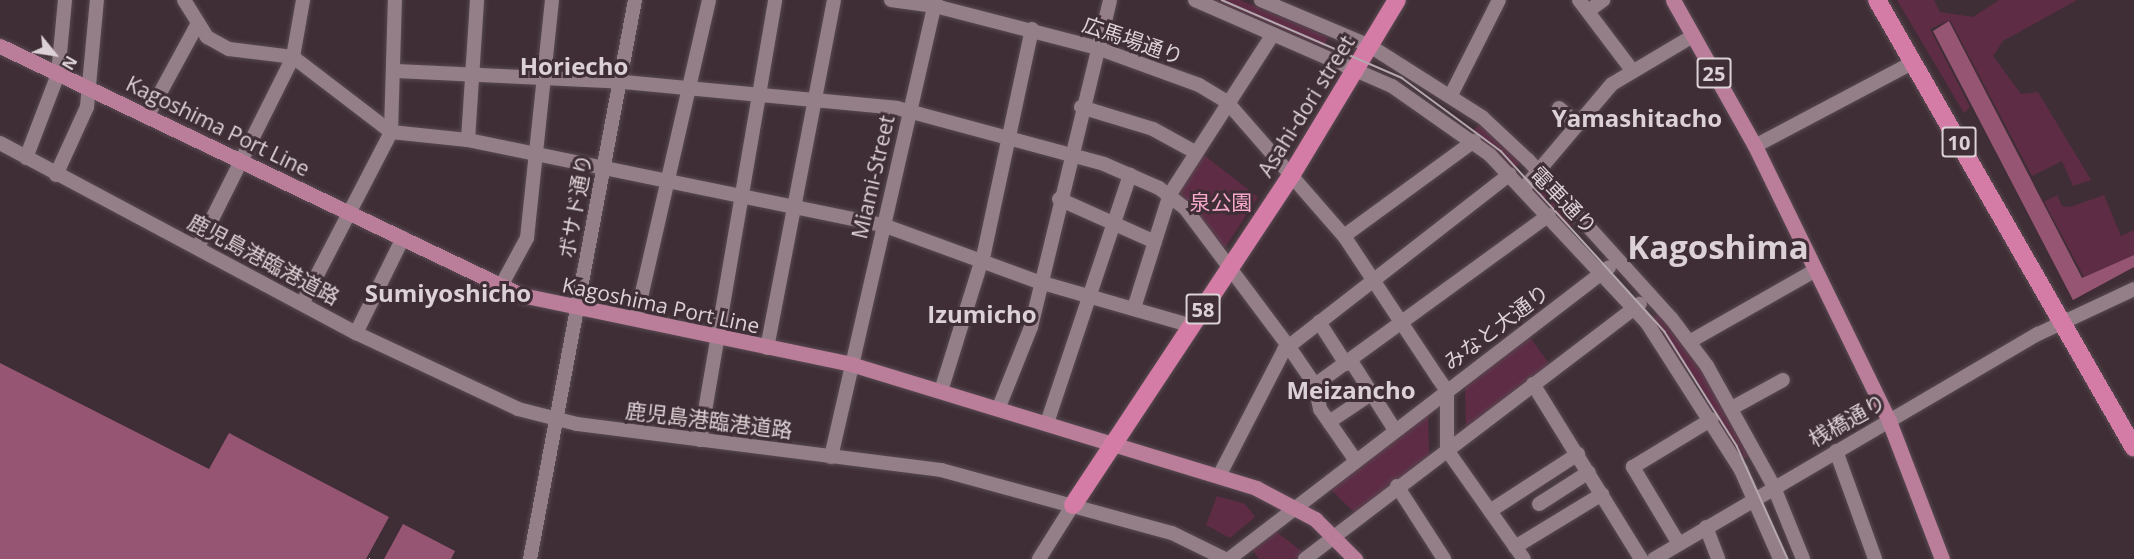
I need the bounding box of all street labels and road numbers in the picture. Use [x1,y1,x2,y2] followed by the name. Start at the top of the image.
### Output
[1079,11,1187,69] street label: 広馬場通り
[1252,31,1360,181] street label: Asahi-dori street
[1696,56,1732,90] road number: 25
[122,71,314,181] street label: Kagoshima Port Line
[847,113,899,241] street label: Miami-Street
[1941,125,1977,159] road number: 10
[553,152,597,260] street label: ボサド通り
[1526,161,1602,239] street label: 電車通り
[184,208,344,310] street label: 鹿児島港臨港道路
[560,272,762,338] street label: Kagoshima Port Line
[1438,279,1554,375] street label: みなと大通り
[1185,292,1221,326] road number: 58
[1804,389,1890,451] street label: 桟橋通り
[624,397,794,443] street label: 鹿児島港臨港道路

